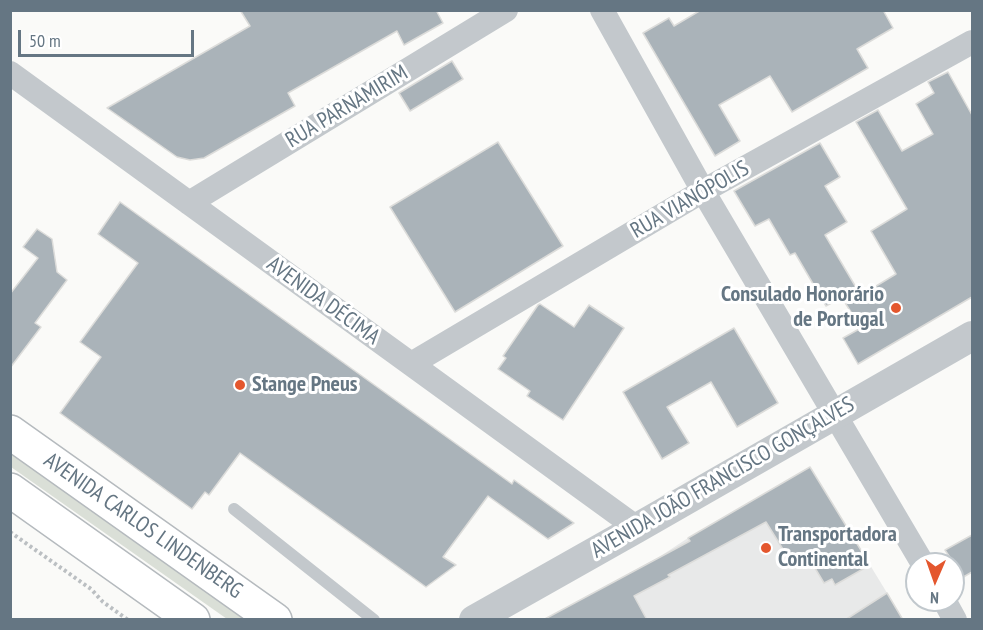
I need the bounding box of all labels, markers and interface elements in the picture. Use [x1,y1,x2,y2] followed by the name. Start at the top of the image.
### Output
[21,18,196,56] scale bar
[29,29,61,52] text: 50 m
[281,60,413,154] street label: RUA PARNAMIRIM
[626,156,754,244] street label: RUA VIANÓPOLIS
[261,251,385,351] street label: AVENIDA DÉCIMA
[721,282,884,334] place label: Consulado Honorário de Portugal
[889,301,903,315] marker: Consulado Honorário de Portugal
[252,372,357,398] place label: Stange Pneus
[233,378,247,392] marker: Stange Pneus
[587,392,859,564] street label: AVENIDA JOÃO FRANCISCO GONÇALVES
[39,447,247,605] street label: AVENIDA CARLOS LINDENBERG
[778,522,897,574] place label: Transportadora Continental
[759,541,773,555] marker: Transportadora Continental
[905,552,965,612] north arrow
[930,588,939,608] text: N

